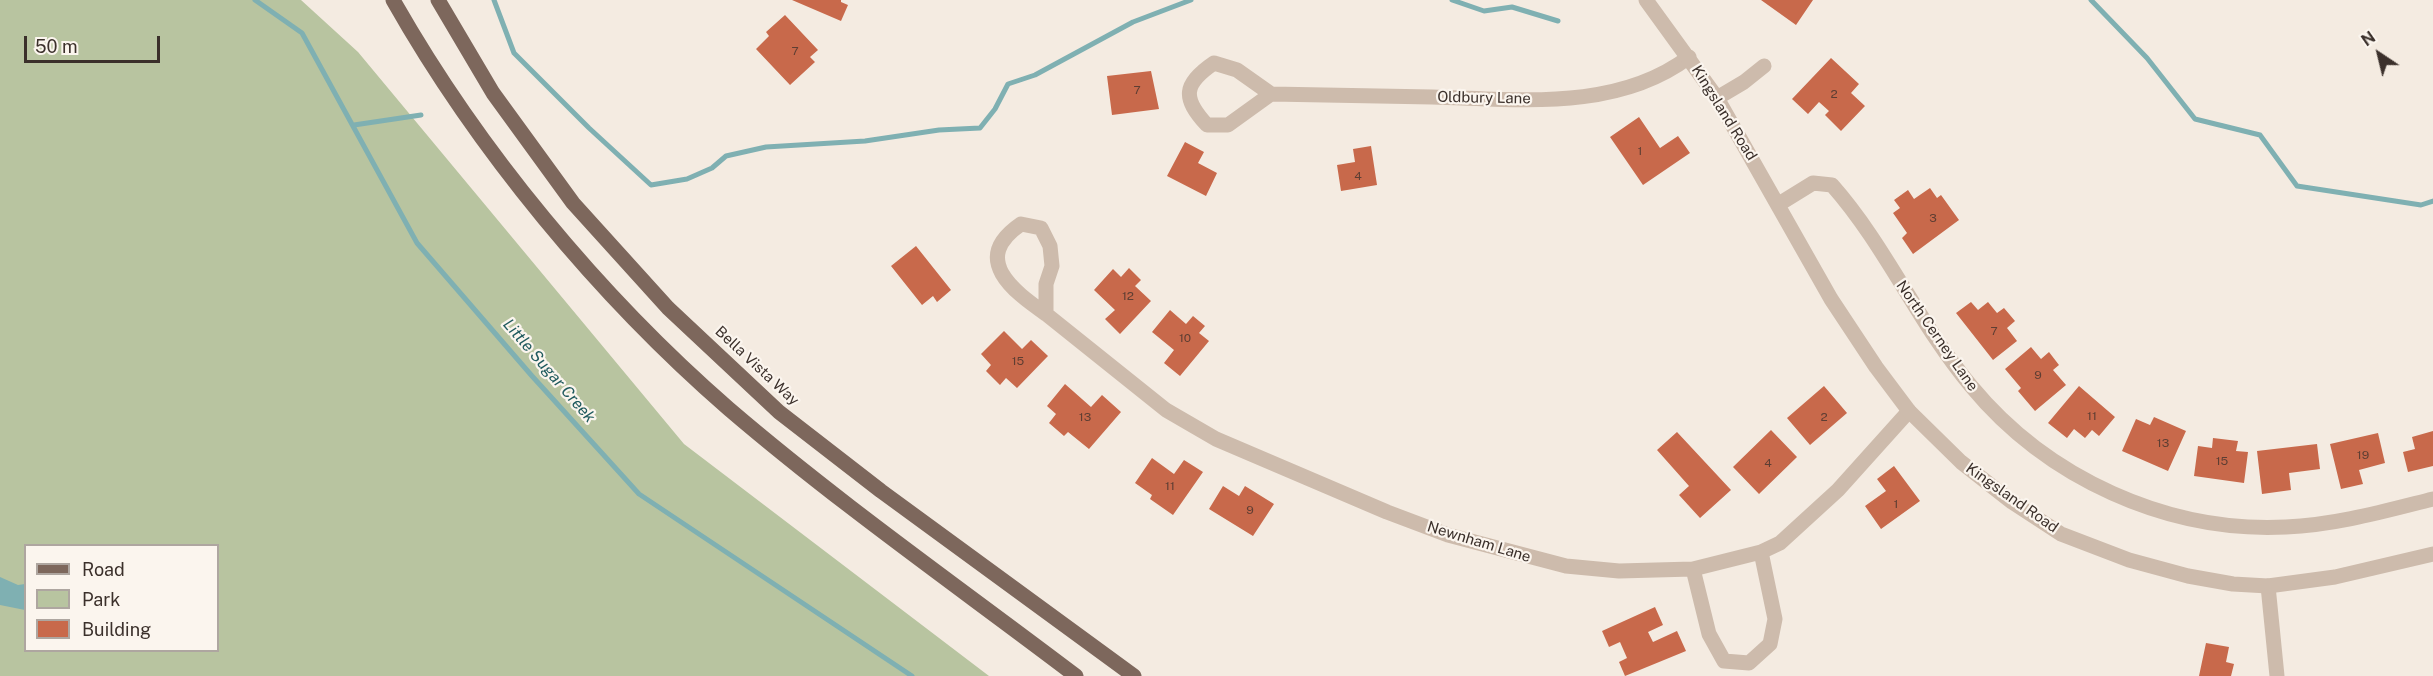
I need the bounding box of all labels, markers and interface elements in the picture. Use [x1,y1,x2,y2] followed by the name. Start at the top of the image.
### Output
[27,24,164,62] scale bar
[2349,24,2409,84] north arrow
[2358,27,2379,50] text: N
[35,36,78,57] text: 50 m
[791,44,799,58] house number: 7
[1688,62,1760,164] street label: Kingsland Road
[1133,83,1141,97] house number: 7
[1830,87,1838,101] house number: 2
[1437,88,1531,108] street label: Oldbury Lane
[1638,144,1642,158] house number: 1
[1354,169,1362,183] house number: 4
[1929,211,1937,225] house number: 3
[1892,277,1982,395] street label: North Cerney Lane
[1122,289,1134,303] house number: 12
[499,315,599,427] water label: Little Sugar Creek
[711,323,803,409] street label: Bella Vista Way
[1990,324,1998,338] house number: 7
[1179,331,1191,345] house number: 10
[1012,354,1024,368] house number: 15
[2034,368,2042,382] house number: 9
[2087,409,2097,423] house number: 11
[1079,410,1091,424] house number: 13
[1820,410,1828,424] house number: 2
[2157,436,2169,450] house number: 13
[2357,448,2369,462] house number: 19
[2216,454,2228,468] house number: 15
[1764,456,1772,470] house number: 4
[1962,459,2062,537] street label: Kingsland Road
[1165,479,1175,493] house number: 11
[1894,497,1898,511] house number: 1
[1246,503,1254,517] house number: 9
[1425,518,1533,566] street label: Newnham Lane
[24,544,219,652] legend
[82,559,125,580] text: Road
[82,589,120,610] text: Park
[82,619,151,640] text: Building

